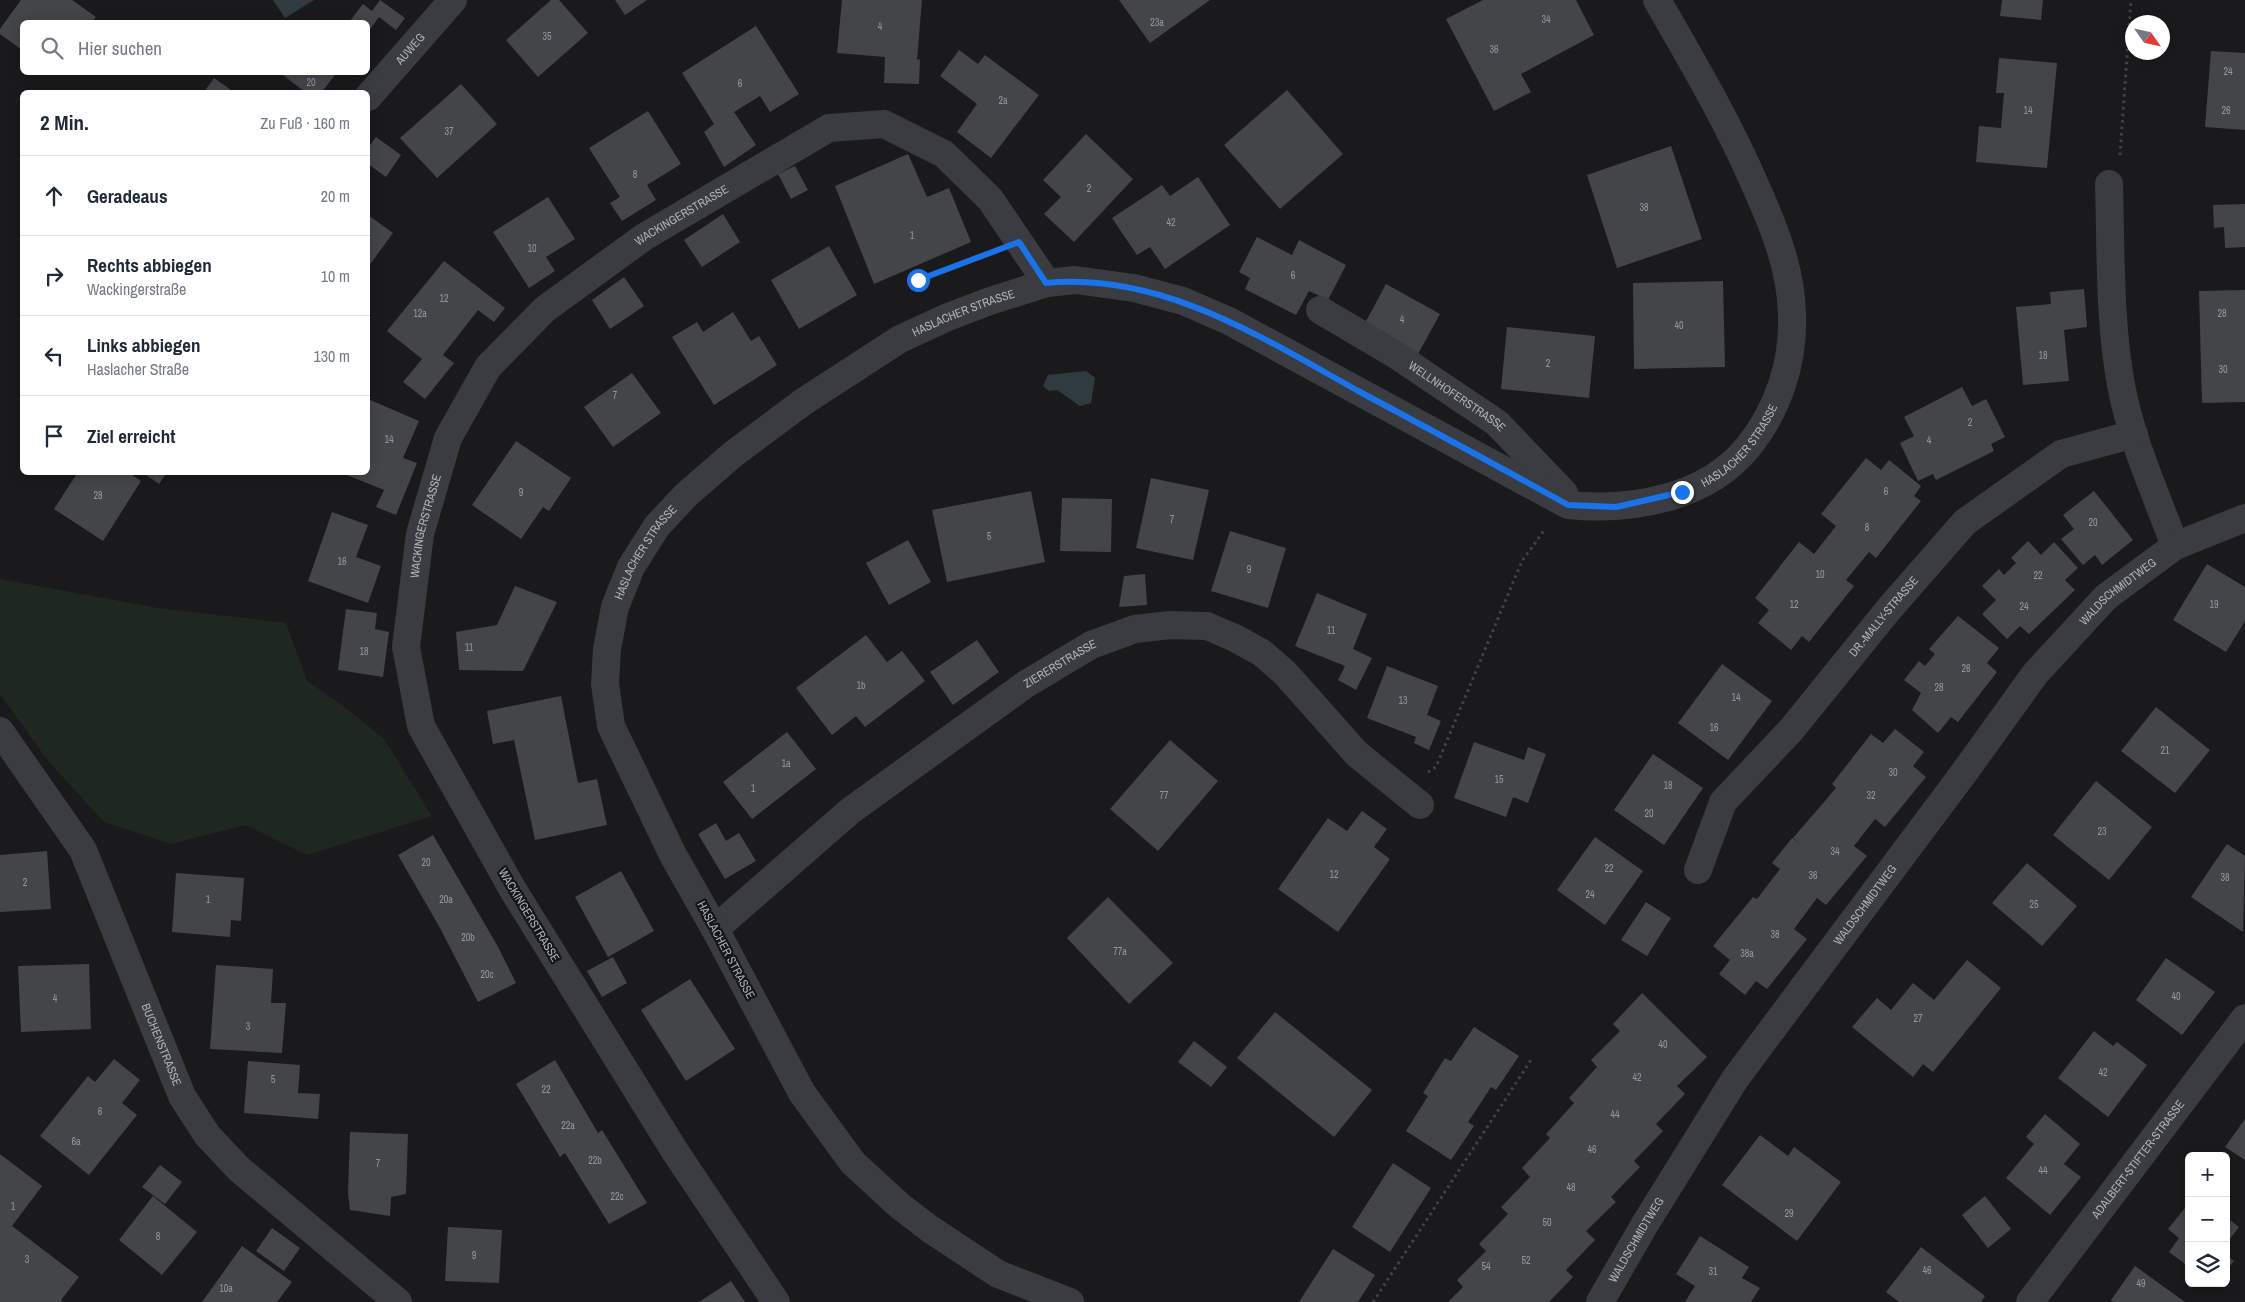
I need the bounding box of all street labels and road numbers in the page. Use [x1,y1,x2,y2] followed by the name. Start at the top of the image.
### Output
[391,30,428,69] street label: AUWEG
[632,181,731,249] street label: WACKINGERSTRASSE
[910,286,1017,340] street label: HASLACHER STRASSE
[1405,358,1509,435] street label: WELLNHOFERSTRASSE
[1698,401,1781,491] street label: HASLACHER STRASSE
[407,472,445,579] street label: WACKINGERSTRASSE
[611,502,681,602] street label: HASLACHER STRASSE
[2076,554,2160,629] street label: WALDSCHMIDTWEG
[1845,573,1922,660] street label: DR.-MALLY-STRASSE
[1021,636,1098,692] street label: ZIERERSTRASSE
[1830,862,1900,948] street label: WALDSCHMIDTWEG
[495,865,563,965] street label: WACKINGERSTRASSE
[693,898,759,1002] street label: HASLACHER STRASSE
[138,1001,185,1088] street label: BUCHENSTRASSE
[2087,1097,2188,1223] street label: ADALBERT-STIFTER-STRASSE
[1605,1194,1668,1285] street label: WALDSCHMIDTWEG

